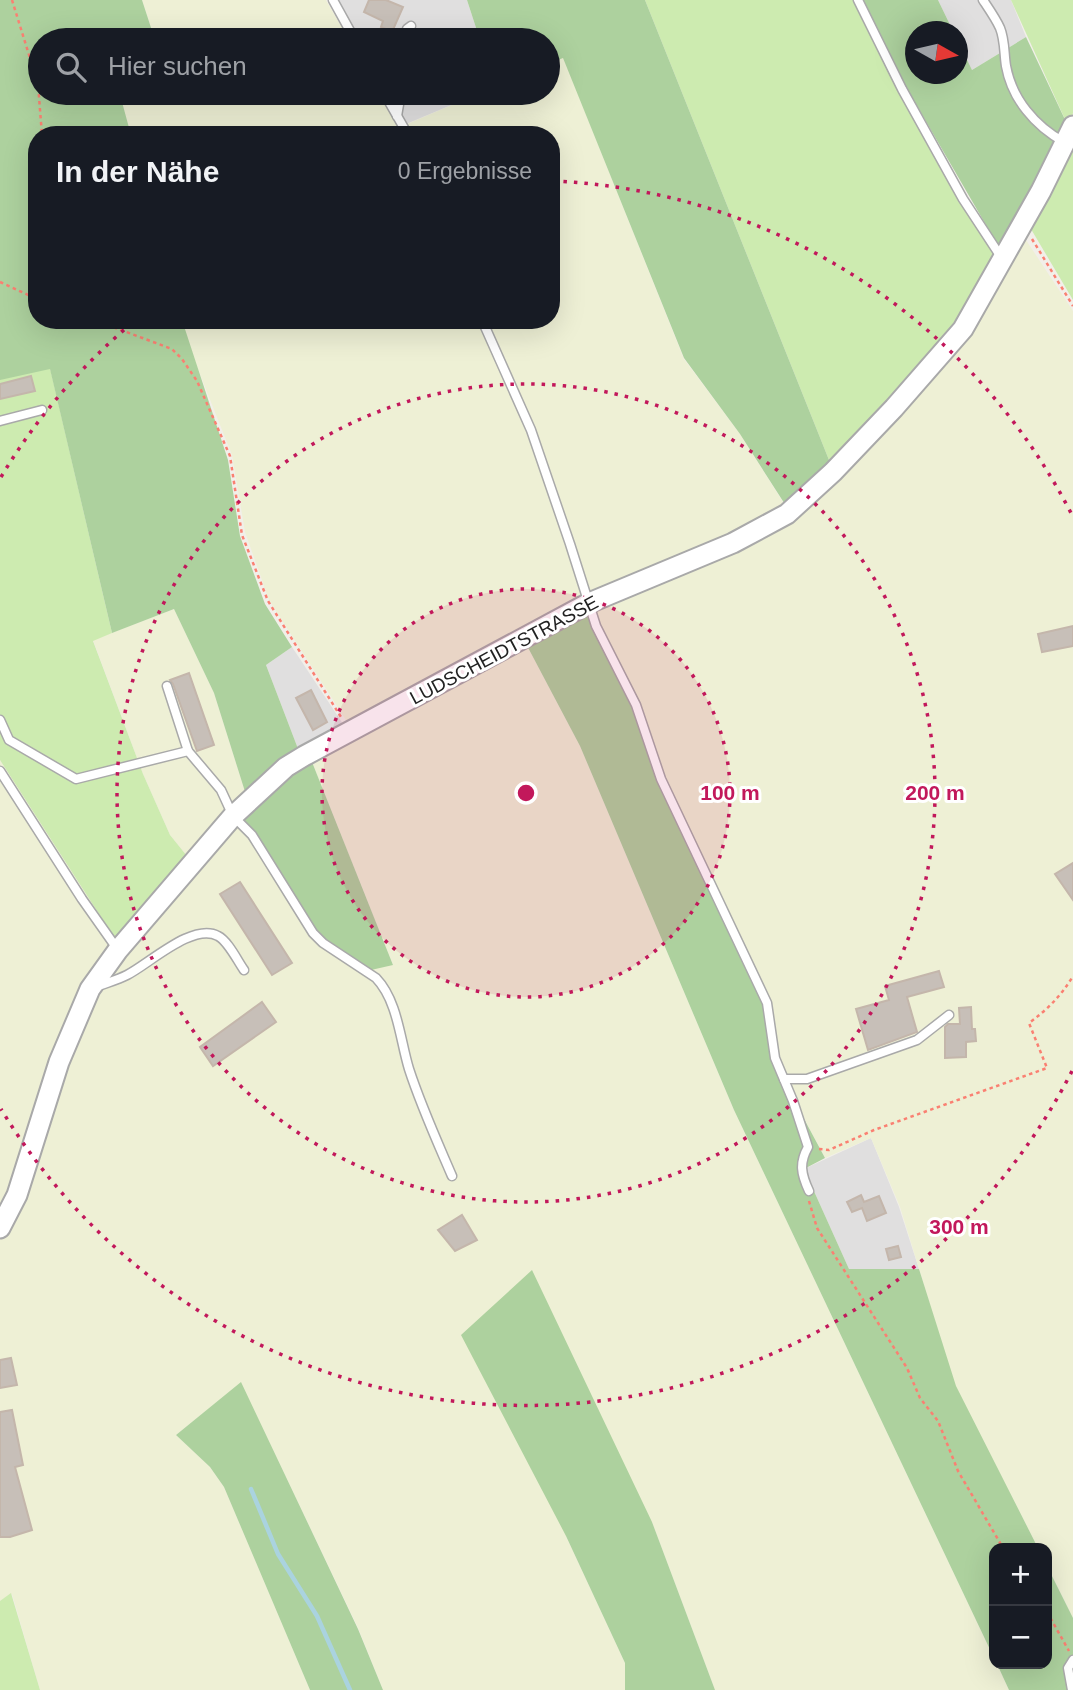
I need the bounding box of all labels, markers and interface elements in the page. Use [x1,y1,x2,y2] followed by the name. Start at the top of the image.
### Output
[905,21,968,84] north arrow
[28,28,560,105] search box
[52,48,90,86] icon: search
[108,51,247,81] text: Hier suchen
[56,155,219,188] text: In der Nähe
[398,158,532,184] text: 0 Ergebnisse
[406,591,602,709] street label: LUDSCHEIDTSTRASSE
[514,781,538,805] centre of rings
[700,781,760,804] text: 100 m
[905,781,965,804] text: 200 m
[929,1215,989,1238] text: 300 m
[989,1543,1052,1669] map controls
[989,1543,1052,1606] button: +
[989,1606,1052,1669] button: −

